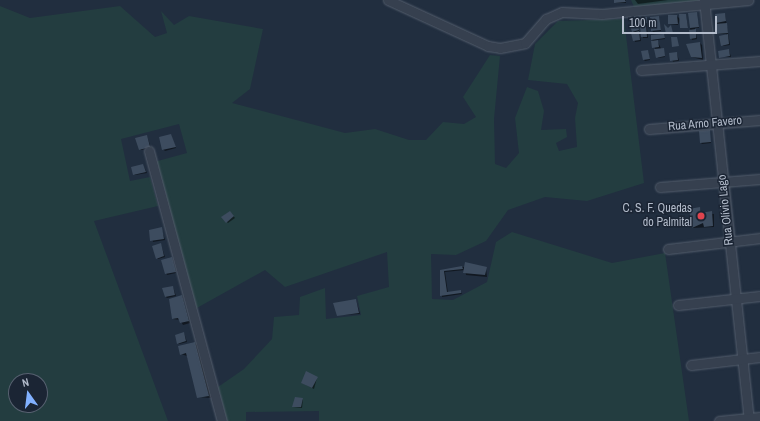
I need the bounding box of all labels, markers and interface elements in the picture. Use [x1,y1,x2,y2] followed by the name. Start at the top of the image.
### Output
[624,8,719,34] scale bar
[629,15,656,31] text: 100 m
[667,114,743,134] street label: Rua Arno Favero
[715,174,737,246] street label: Rua Olívio Lago
[623,202,692,230] place label: C. S. F. Quedas do Palmital
[695,210,707,222] marker: C. S. F. Quedas do Palmital
[8,373,48,413] north arrow
[20,375,30,390] text: N

